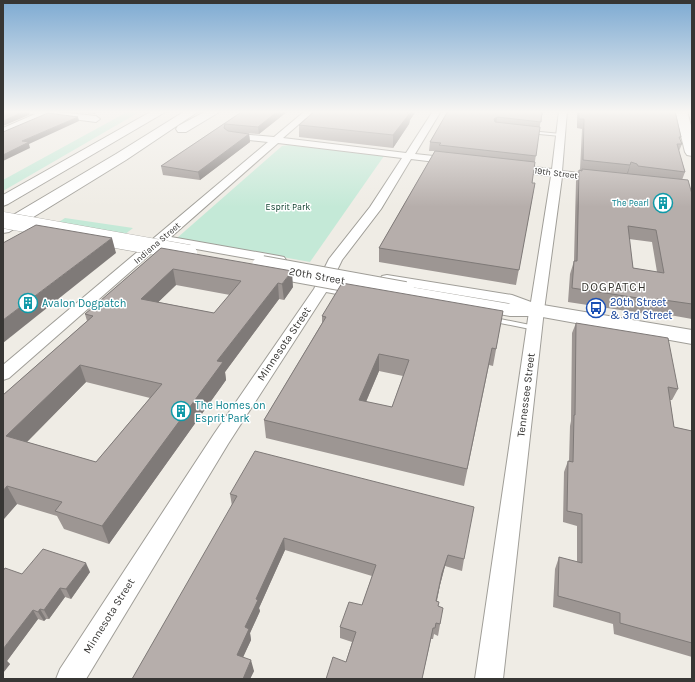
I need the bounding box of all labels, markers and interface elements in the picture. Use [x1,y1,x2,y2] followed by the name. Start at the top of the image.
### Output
[534,165,579,181] street label: 19th Street
[652,192,674,214] building icon: The Pearl
[612,198,649,208] place label: The Pearl
[266,202,310,212] park label: Esprit Park
[132,220,183,266] street label: Indiana Street
[288,265,346,287] street label: 20th Street
[581,280,647,294] district label: DOGPATCH
[17,292,39,314] building icon: Avalon Dogpatch
[610,296,672,322] place label: 20th Street & 3rd Street
[42,297,126,310] place label: Avalon Dogpatch
[585,297,607,319] bus stop icon: 20th Street & 3rd Street
[254,305,314,383] street label: Minnesota Street
[514,352,538,438] street label: Tennessee Street
[195,399,266,425] place label: The Homes on Esprit Park
[170,400,192,422] building icon: The Homes on Esprit Park
[81,576,137,656] street label: Minnesota Street

